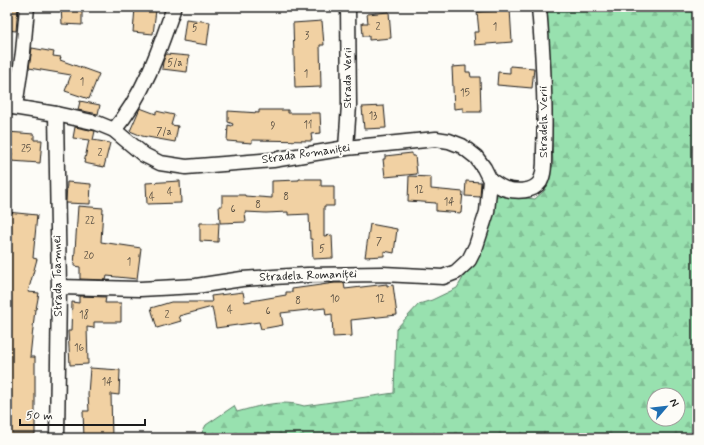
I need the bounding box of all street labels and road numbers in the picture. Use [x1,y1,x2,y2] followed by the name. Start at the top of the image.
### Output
[340,47,356,109] street label: Strada Verii
[536,86,552,158] street label: Stradela Verii
[261,140,351,168] street label: Strada Romaniței
[49,235,67,317] street label: Strada Toamnei
[259,266,357,286] street label: Stradela Romaniței

